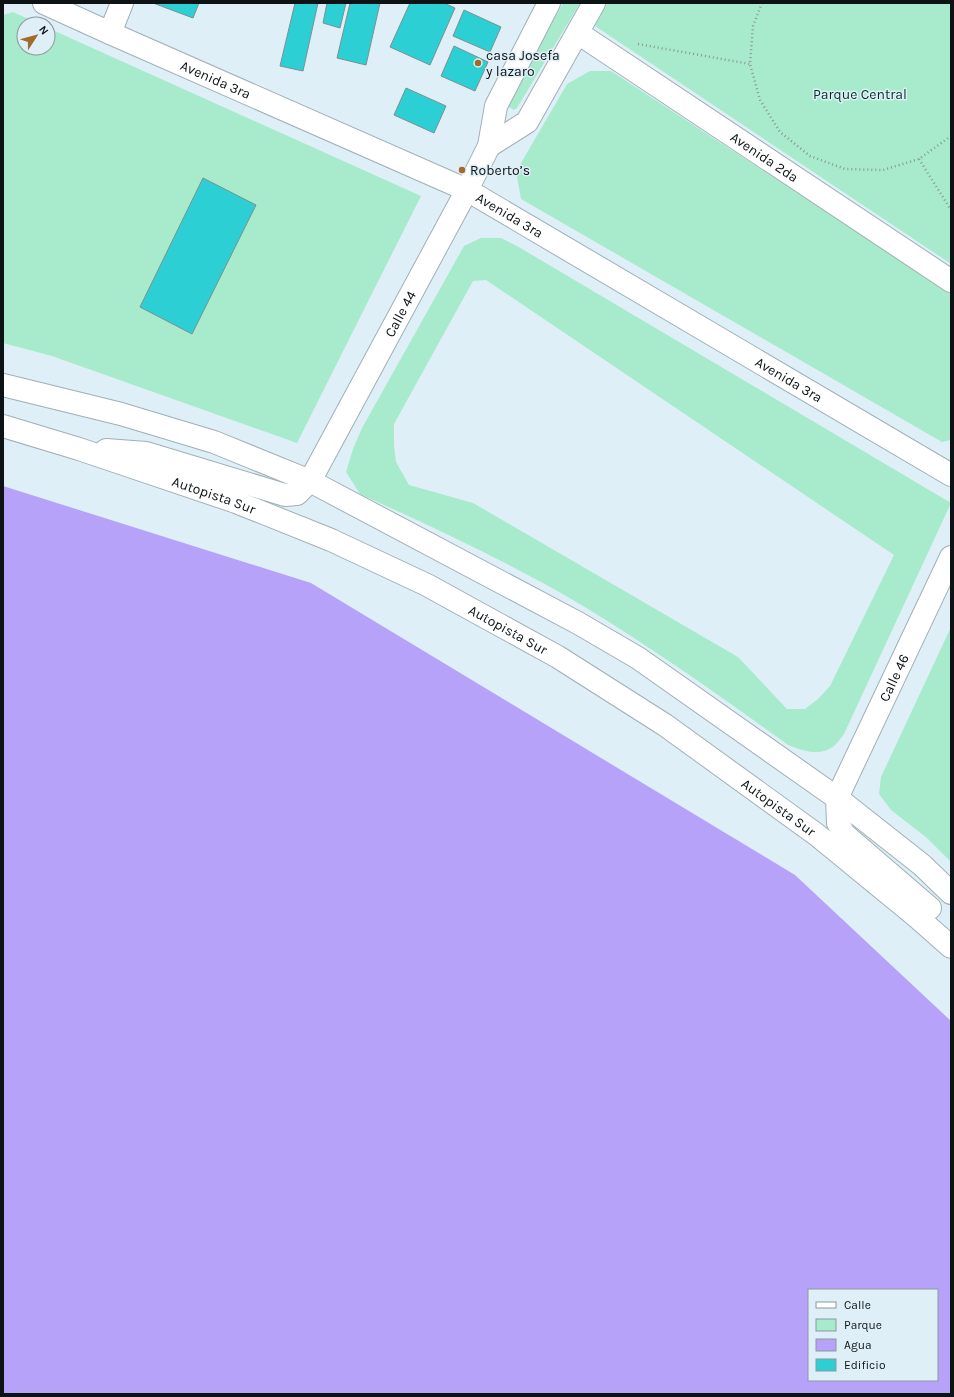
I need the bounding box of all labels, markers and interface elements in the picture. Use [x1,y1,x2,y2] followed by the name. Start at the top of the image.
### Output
[16,16,56,56] north arrow
[36,23,51,37] text: N
[485,47,560,80] place label: casa Josefa y lazaro
[178,57,253,102] street label: Avenida 3ra
[473,58,483,68] marker: casa Josefa y lazaro
[813,86,907,103] park label: Parque Central
[727,128,802,186] street label: Avenida 2da
[470,162,530,179] place label: Roberto’s
[457,165,467,175] marker: Roberto’s
[473,189,546,241] street label: Avenida 3ra
[381,287,420,340] street label: Calle 44
[752,353,825,406] street label: Avenida 3ra
[170,473,259,518] street label: Autopista Sur
[466,601,551,659] street label: Autopista Sur
[875,651,912,704] street label: Calle 46
[738,775,820,840] street label: Autopista Sur
[808,1289,938,1381] legend
[844,1298,871,1312] text: Calle
[844,1318,882,1332] text: Parque
[844,1338,872,1352] text: Agua
[844,1358,885,1372] text: Edificio

